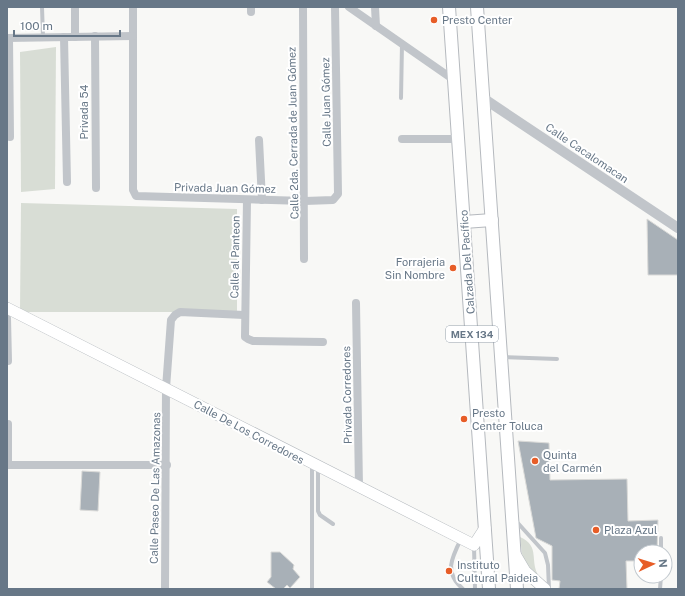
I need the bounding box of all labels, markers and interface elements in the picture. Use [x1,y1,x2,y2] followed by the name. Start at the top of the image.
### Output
[14,12,120,38] scale bar
[442,14,512,26] place label: Presto Center
[429,15,439,25] marker: Presto Center
[20,19,53,33] text: 100 m
[285,47,301,219] street label: Calle 2da. Cerrada de Juan Gómez
[319,57,333,147] street label: Calle Juan Gómez
[78,85,90,139] street label: Privada 54
[543,121,631,185] street label: Calle Cacalomacan
[174,181,276,195] street label: Privada Juan Gómez
[457,210,477,314] street label: Calzada Del Pacífico
[228,216,242,298] street label: Calle al Panteon
[385,256,445,281] place label: Forrajeria Sin Nombre
[448,263,458,273] marker: Forrajeria Sin Nombre
[446,326,498,342] road number: MEX 134
[340,345,354,444] street label: Privada Corredores
[192,398,306,466] street label: Calle De Los Corredores
[472,407,543,432] place label: Presto Center Toluca
[148,412,162,564] street label: Calle Paseo De Las Amazonas
[459,414,469,424] marker: Presto Center Toluca
[543,449,602,474] place label: Quinta del Carmén
[530,456,540,466] marker: Quinta del Carmén
[604,524,657,536] place label: Plaza Azul
[591,525,601,535] marker: Plaza Azul
[633,544,673,584] north arrow
[457,559,538,584] place label: Instituto Cultural Paideia
[657,559,669,568] text: N
[444,566,454,576] marker: Instituto Cultural Paideia

